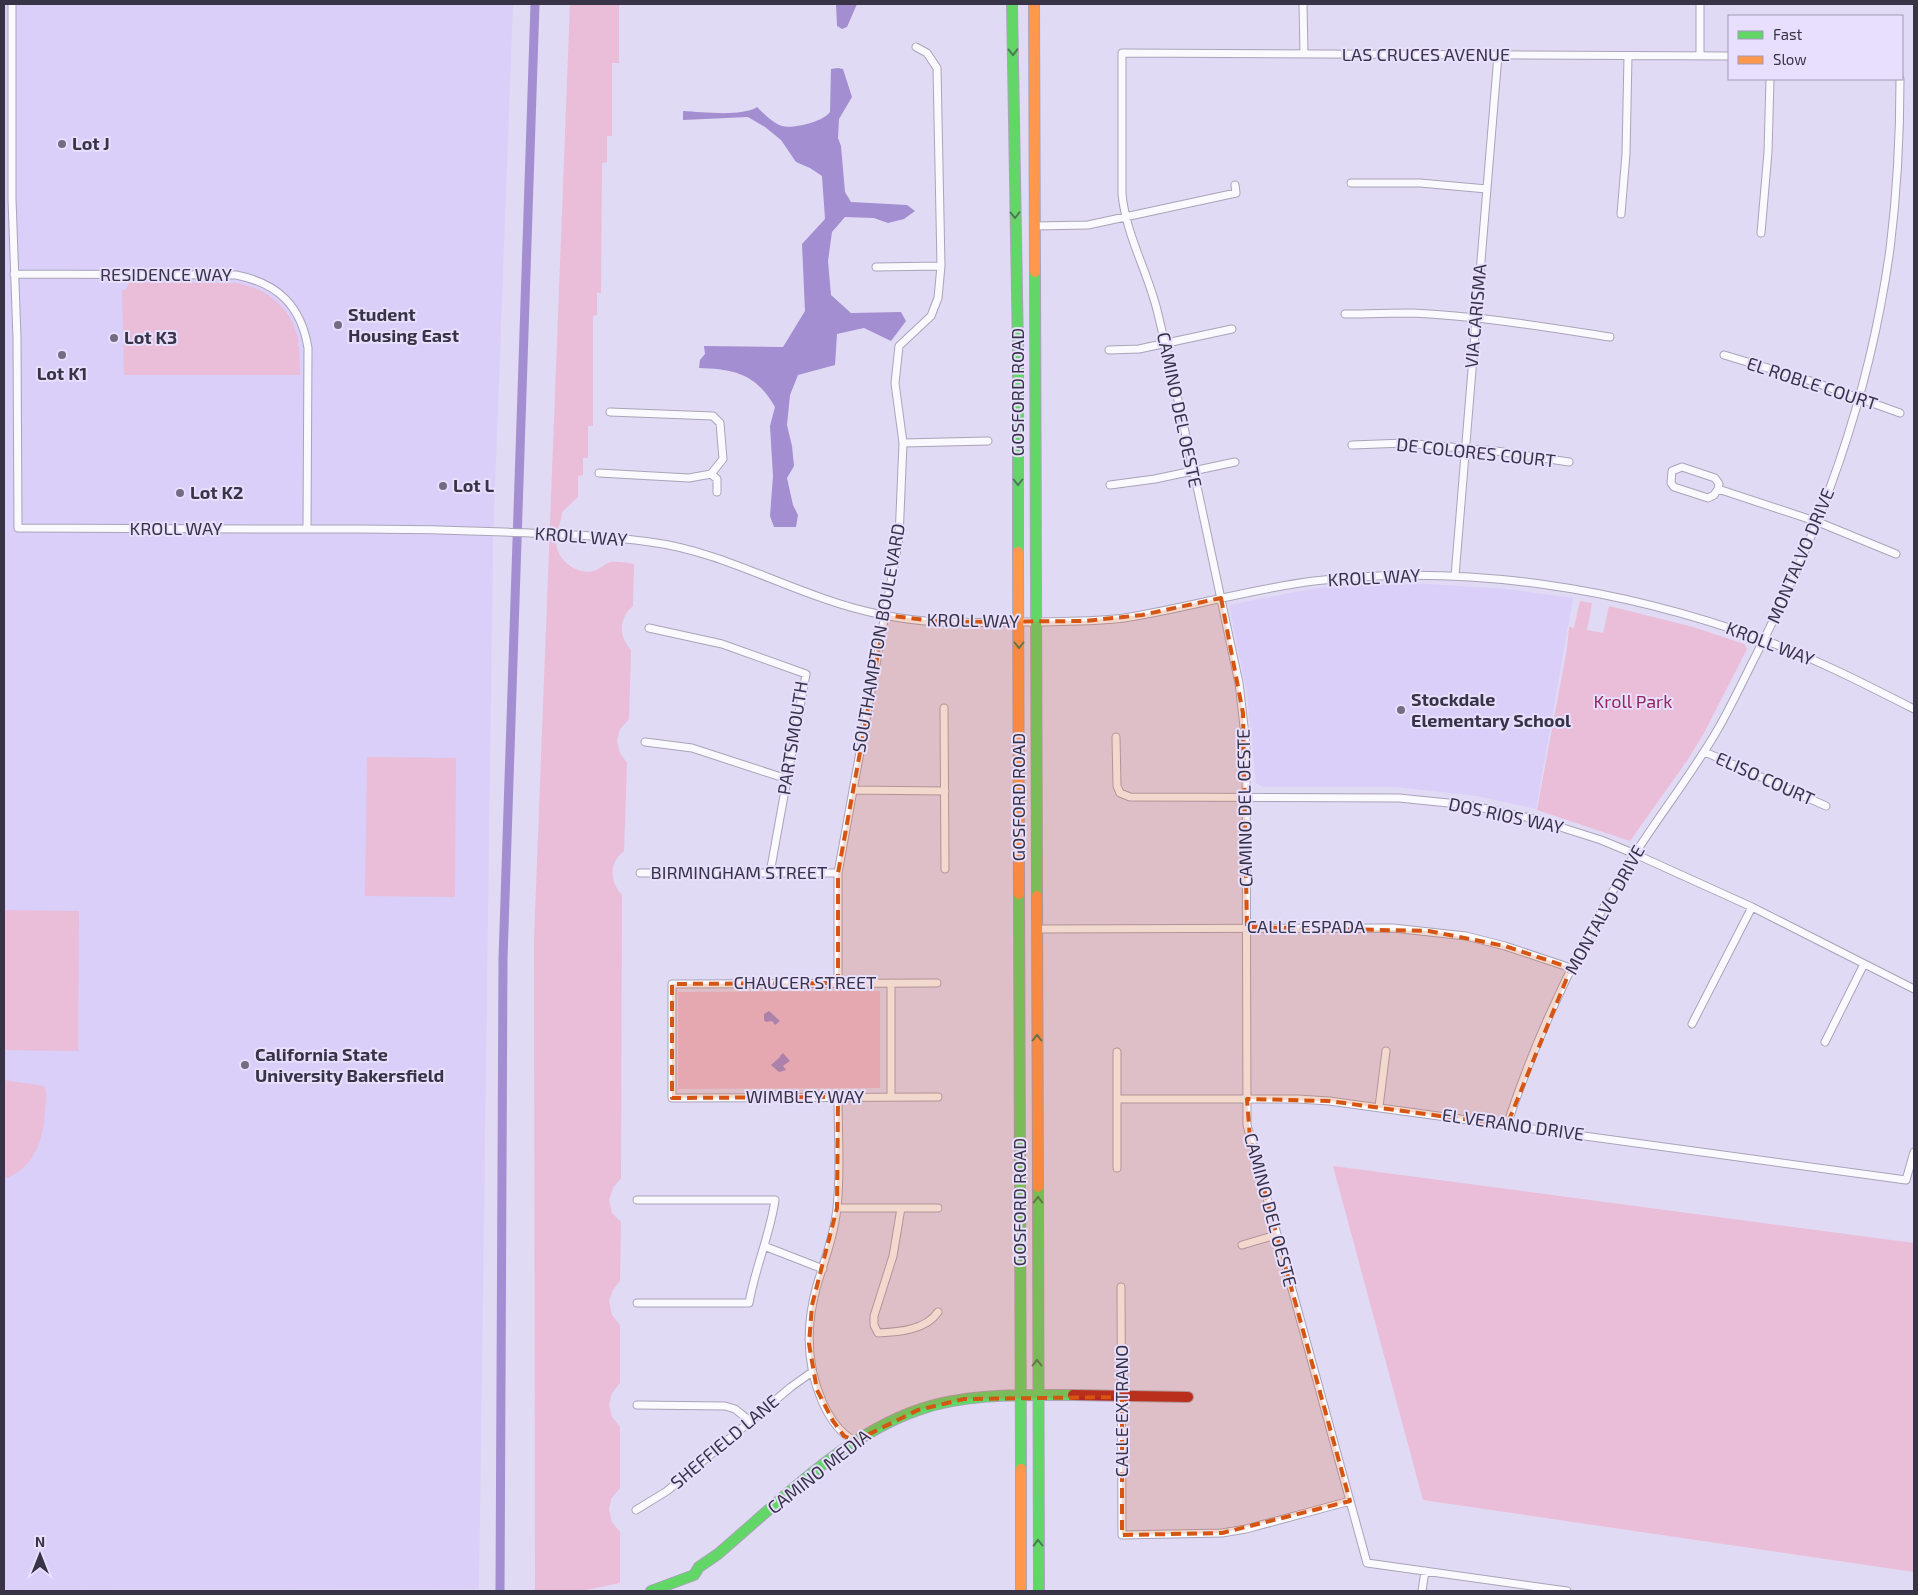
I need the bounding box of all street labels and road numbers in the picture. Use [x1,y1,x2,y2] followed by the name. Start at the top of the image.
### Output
[1342,43,1510,65] street label: LAS CRUCES AVENUE
[1459,262,1491,369] street label: VIA CARISMA
[100,263,233,285] street label: RESIDENCE WAY
[1006,328,1028,456] street label: GOSFORD ROAD
[1153,330,1207,490] street label: CAMINO DEL OESTE
[1744,352,1881,415] street label: EL ROBLE COURT
[1395,433,1557,471] street label: DE COLORES COURT
[1762,485,1838,626] street label: MONTALVO DRIVE
[130,517,223,539] street label: KROLL WAY
[534,522,629,550] street label: KROLL WAY
[847,522,909,754] street label: SOUTHAMPTON BOULEVARD
[1327,564,1422,590] street label: KROLL WAY
[926,608,1020,632] street label: KROLL WAY
[1723,616,1818,670] street label: KROLL WAY
[772,679,812,796] street label: PARTSMOUTH
[1232,729,1256,887] street label: CAMINO DEL OESTE
[1007,733,1029,861] street label: GOSFORD ROAD
[1713,747,1819,810] street label: ELISO COURT
[1447,792,1566,838] street label: DOS RIOS WAY
[1559,841,1649,978] street label: MONTALVO DRIVE
[651,861,828,883] street label: BIRMINGHAM STREET
[1247,915,1366,937] street label: CALLE ESPADA
[733,971,877,993] street label: CHAUCER STREET
[746,1085,865,1107] street label: WIMBLEY WAY
[1441,1103,1586,1145] street label: EL VERANO DRIVE
[1240,1130,1302,1289] street label: CAMINO DEL OESTE
[1008,1138,1030,1266] street label: GOSFORD ROAD
[1110,1345,1132,1477] street label: CALLE EXTRANO
[666,1389,783,1493] street label: SHEFFIELD LANE
[763,1424,875,1518] street label: CAMINO MEDIA

